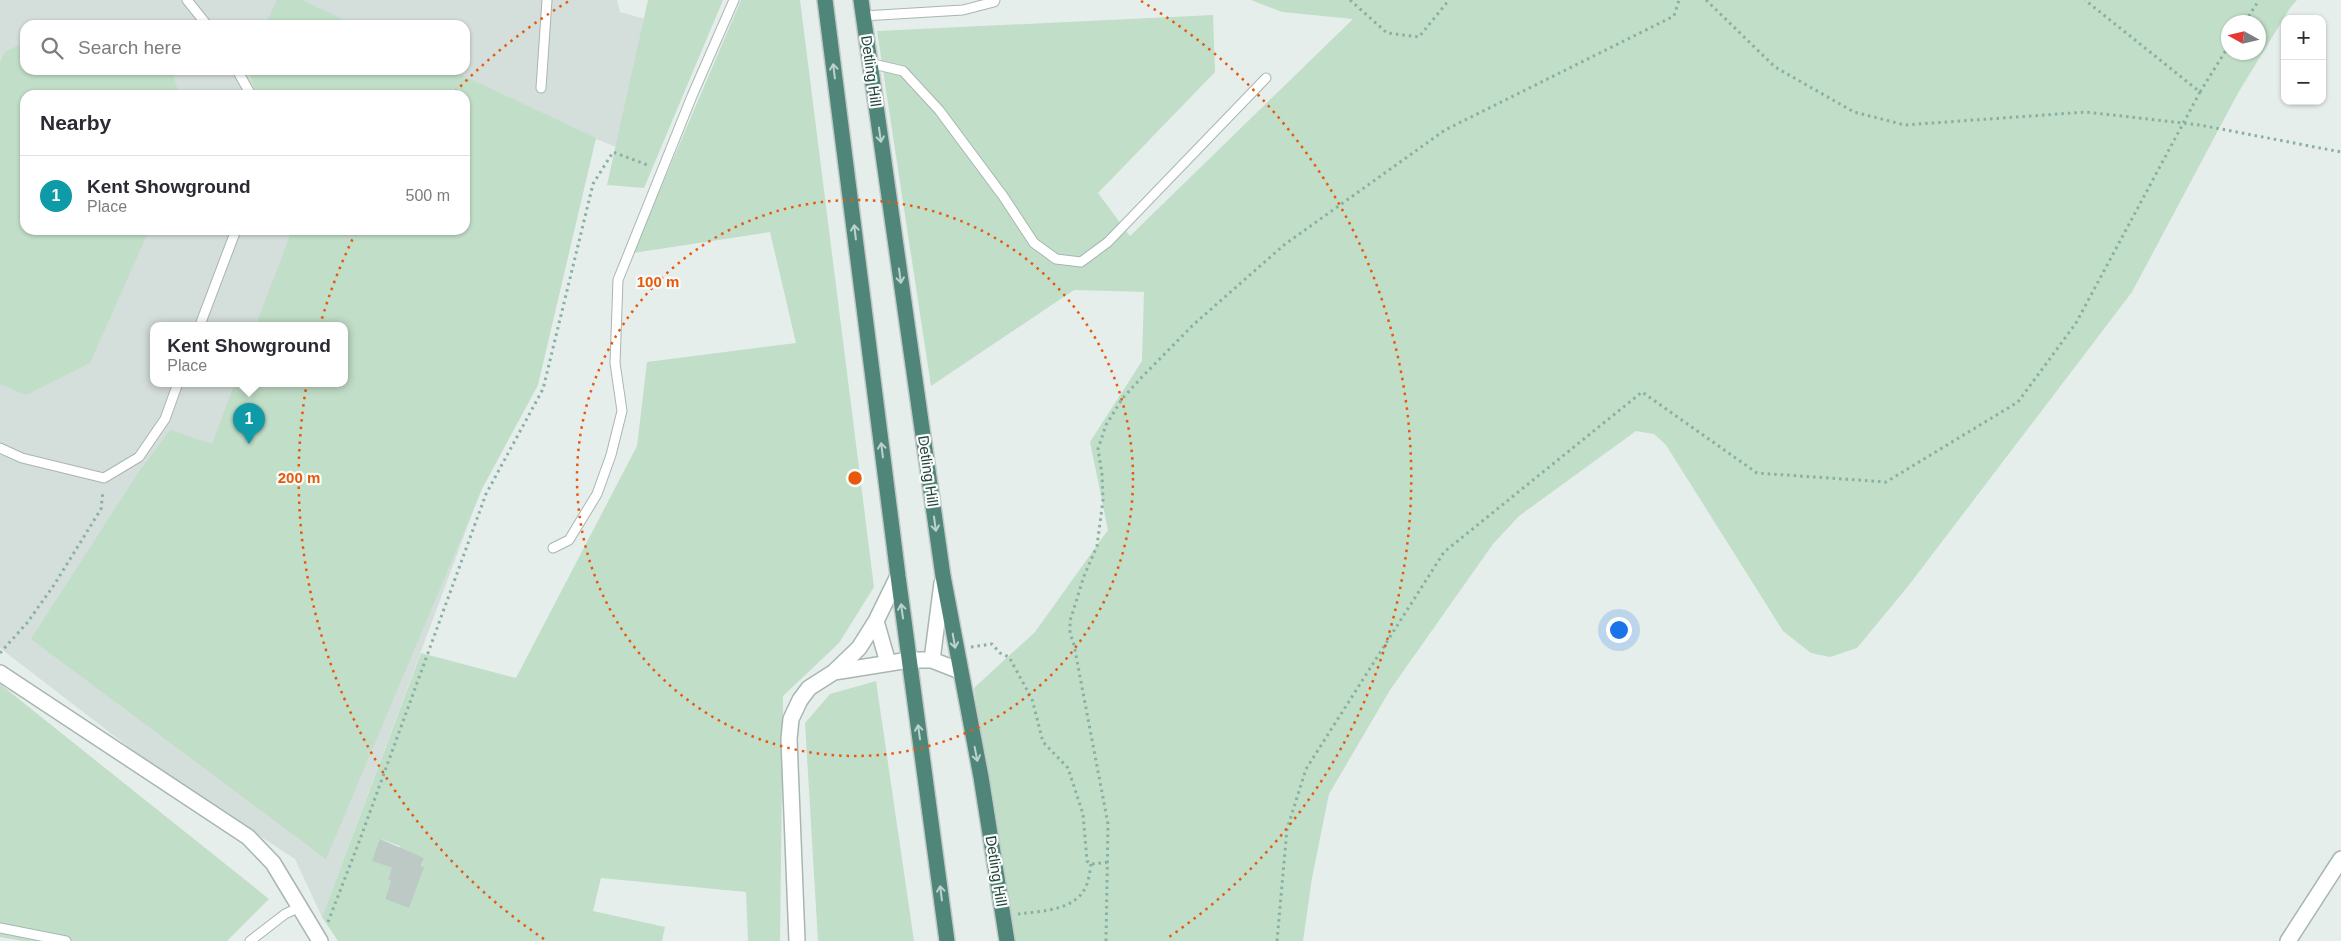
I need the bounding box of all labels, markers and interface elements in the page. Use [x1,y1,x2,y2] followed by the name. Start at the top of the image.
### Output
[2221,15,2266,60] north arrow
[2281,15,2326,105] map controls
[2281,15,2326,60] button: +
[20,20,470,75] search box
[38,34,66,62] icon: search
[858,34,885,108] street label: Detling Hill
[78,37,182,58] text: Search here
[2281,60,2326,105] button: −
[829,63,839,79] one-way arrow
[40,111,111,134] text: Nearby
[875,127,885,143] one-way arrow
[87,176,251,197] text: Kent Showground
[52,187,60,204] text: 1
[406,187,450,204] text: 500 m
[87,198,127,215] text: Place
[849,224,859,240] one-way arrow
[895,268,905,284] one-way arrow
[637,273,679,290] text: 100 m
[150,322,348,387] popup
[167,335,331,356] text: Kent Showground
[167,357,207,374] text: Place
[233,403,265,444] pin: 1
[915,434,942,508] street label: Detling Hill
[877,442,887,458] one-way arrow
[278,469,320,486] text: 200 m
[846,469,864,487] centre of rings
[931,515,941,531] one-way arrow
[897,604,907,620] one-way arrow
[1606,617,1632,643] your location
[950,633,960,649] one-way arrow
[914,724,924,740] one-way arrow
[972,745,982,761] one-way arrow
[982,834,1010,908] street label: Detling Hill
[935,885,945,901] one-way arrow

